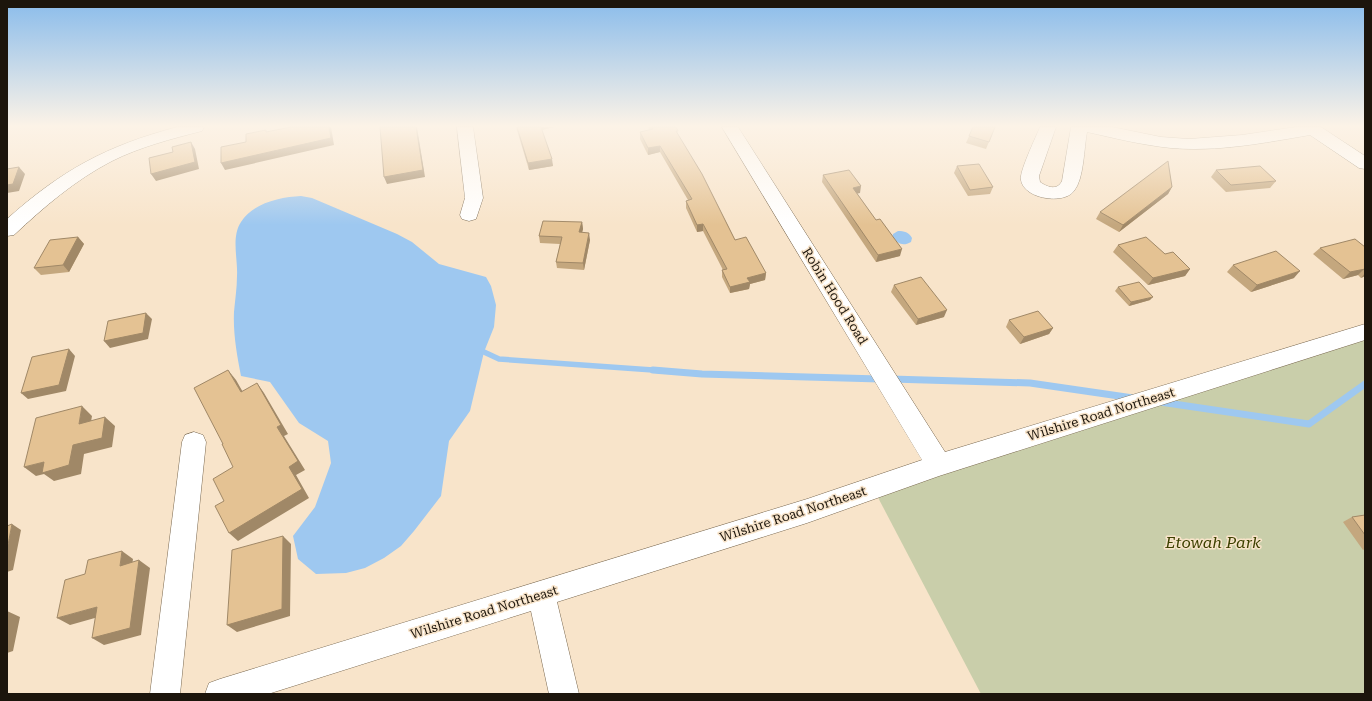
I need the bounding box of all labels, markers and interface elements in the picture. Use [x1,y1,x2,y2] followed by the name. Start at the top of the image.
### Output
[799,245,871,348] street label: Robin Hood Road
[1026,384,1177,444] street label: Wilshire Road Northeast
[718,483,868,545] street label: Wilshire Road Northeast
[1164,533,1261,552] park label: Etowah Park
[409,582,560,642] street label: Wilshire Road Northeast

